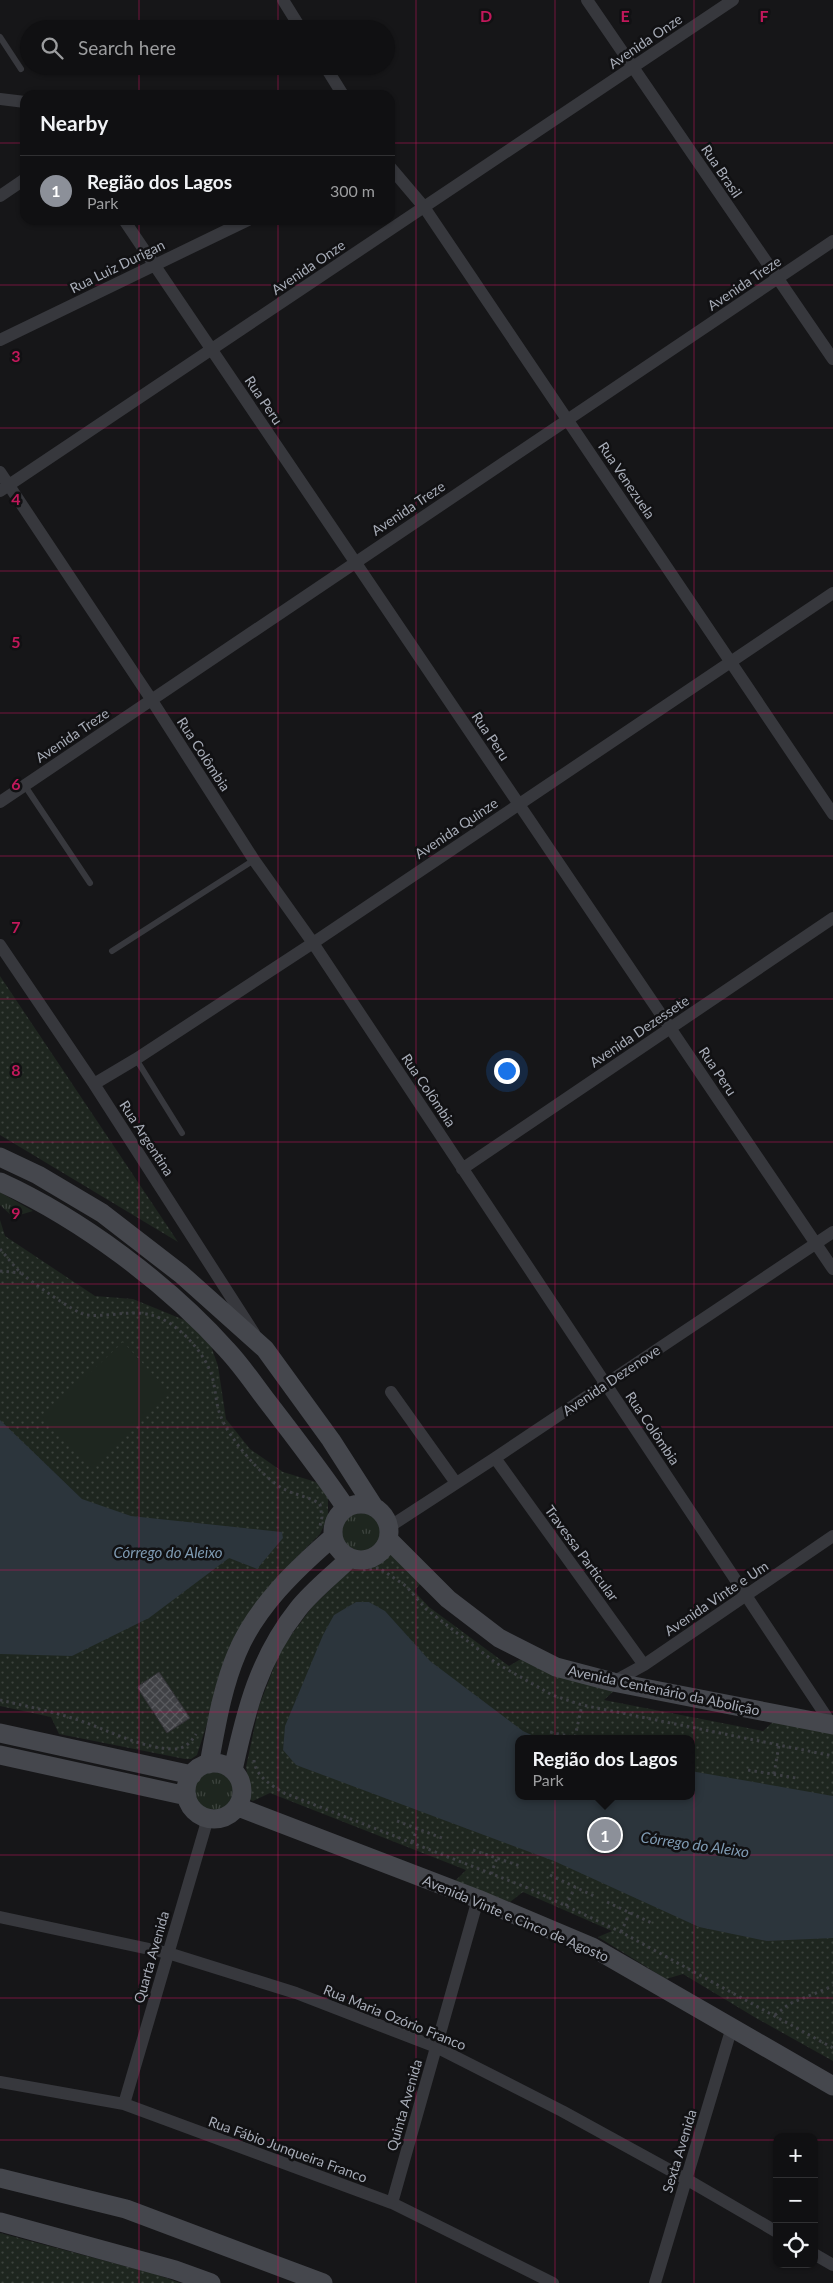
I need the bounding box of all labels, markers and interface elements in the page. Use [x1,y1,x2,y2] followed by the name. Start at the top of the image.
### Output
[480,6,492,25] text: D
[620,6,630,25] text: E
[759,6,769,25] text: F
[605,10,685,72] street label: Avenida Onze
[20,20,395,75] search box
[38,34,66,62] icon: search
[78,36,176,59] text: Search here
[40,110,108,135] text: Nearby
[698,141,746,201] street label: Rua Brasil
[87,170,232,193] text: Região dos Lagos
[51,181,61,200] text: 1
[330,181,375,200] text: 300 m
[87,193,118,212] text: Park
[67,236,167,296] street label: Rua Luiz Durigan
[268,236,348,298] street label: Avenida Onze
[704,252,784,314] street label: Avenida Treze
[11,346,21,365] text: 3
[242,372,286,428] street label: Rua Peru
[595,438,659,522] street label: Rua Venezuela
[368,477,448,539] street label: Avenida Treze
[11,489,21,508] text: 4
[11,632,21,651] text: 5
[32,704,112,766] street label: Avenida Treze
[469,708,513,764] street label: Rua Peru
[174,714,234,794] street label: Rua Colômbia
[11,774,21,793] text: 6
[411,794,501,862] street label: Avenida Quinze
[11,917,21,936] text: 7
[586,991,692,1071] street label: Avenida Dezessete
[696,1043,740,1099] street label: Rua Peru
[398,1050,460,1130] street label: Rua Colômbia
[494,1058,520,1084] your location
[11,1060,21,1079] text: 8
[116,1097,178,1179] street label: Rua Argentina
[11,1203,21,1222] text: 9
[559,1341,663,1419] street label: Avenida Dezenove
[622,1388,684,1468] street label: Rua Colômbia
[542,1502,622,1604] street label: Travessa Particular
[113,1543,223,1561] water label: Córrego do Aleixo
[661,1557,771,1639] street label: Avenida Vinte e Um
[567,1661,762,1719] street label: Avenida Centenário da Abolição
[515,1735,695,1800] popup
[532,1747,678,1770] text: Região dos Lagos
[532,1770,564,1789] text: Park
[589,1816,621,1854] pin: 1
[640,1827,751,1861] water label: Córrego do Aleixo
[420,1871,612,1965] street label: Avenida Vinte e Cinco de Agosto
[130,1909,172,2005] street label: Quarta Avenida
[321,1981,469,2053] street label: Rua Maria Ozório Franco
[383,2057,425,2153] street label: Quinta Avenida
[658,2107,700,2195] street label: Sexta Avenida
[206,2112,370,2186] street label: Rua Fábio Junqueira Franco
[773,2133,818,2268] map controls
[773,2133,818,2178] button: +
[773,2178,818,2223] button: −
[773,2223,818,2268] button: locate

